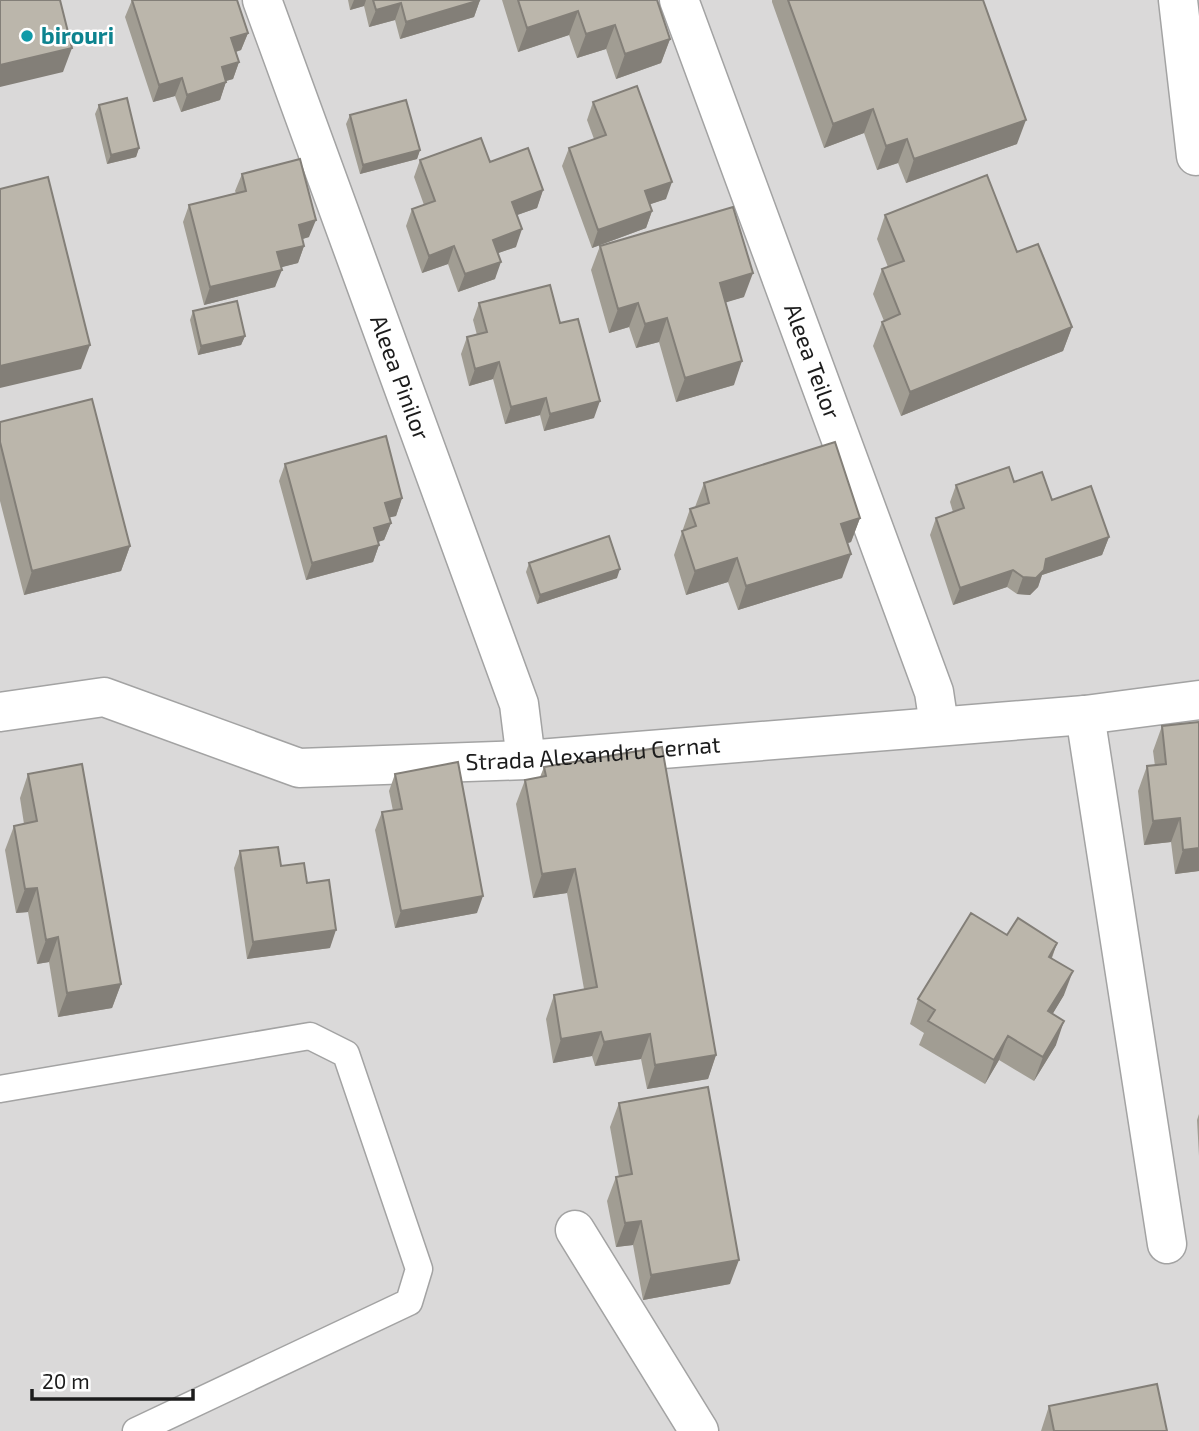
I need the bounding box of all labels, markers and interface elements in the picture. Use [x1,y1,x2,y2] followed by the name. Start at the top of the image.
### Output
[41,21,114,49] place label: birouri
[19,28,35,44] marker: birouri
[779,299,847,423] street label: Aleea Teilor
[365,311,436,444] street label: Aleea Pinilor
[465,729,722,775] street label: Strada Alexandru Cernat
[32,1358,192,1402] scale bar
[42,1368,90,1393] text: 20 m

